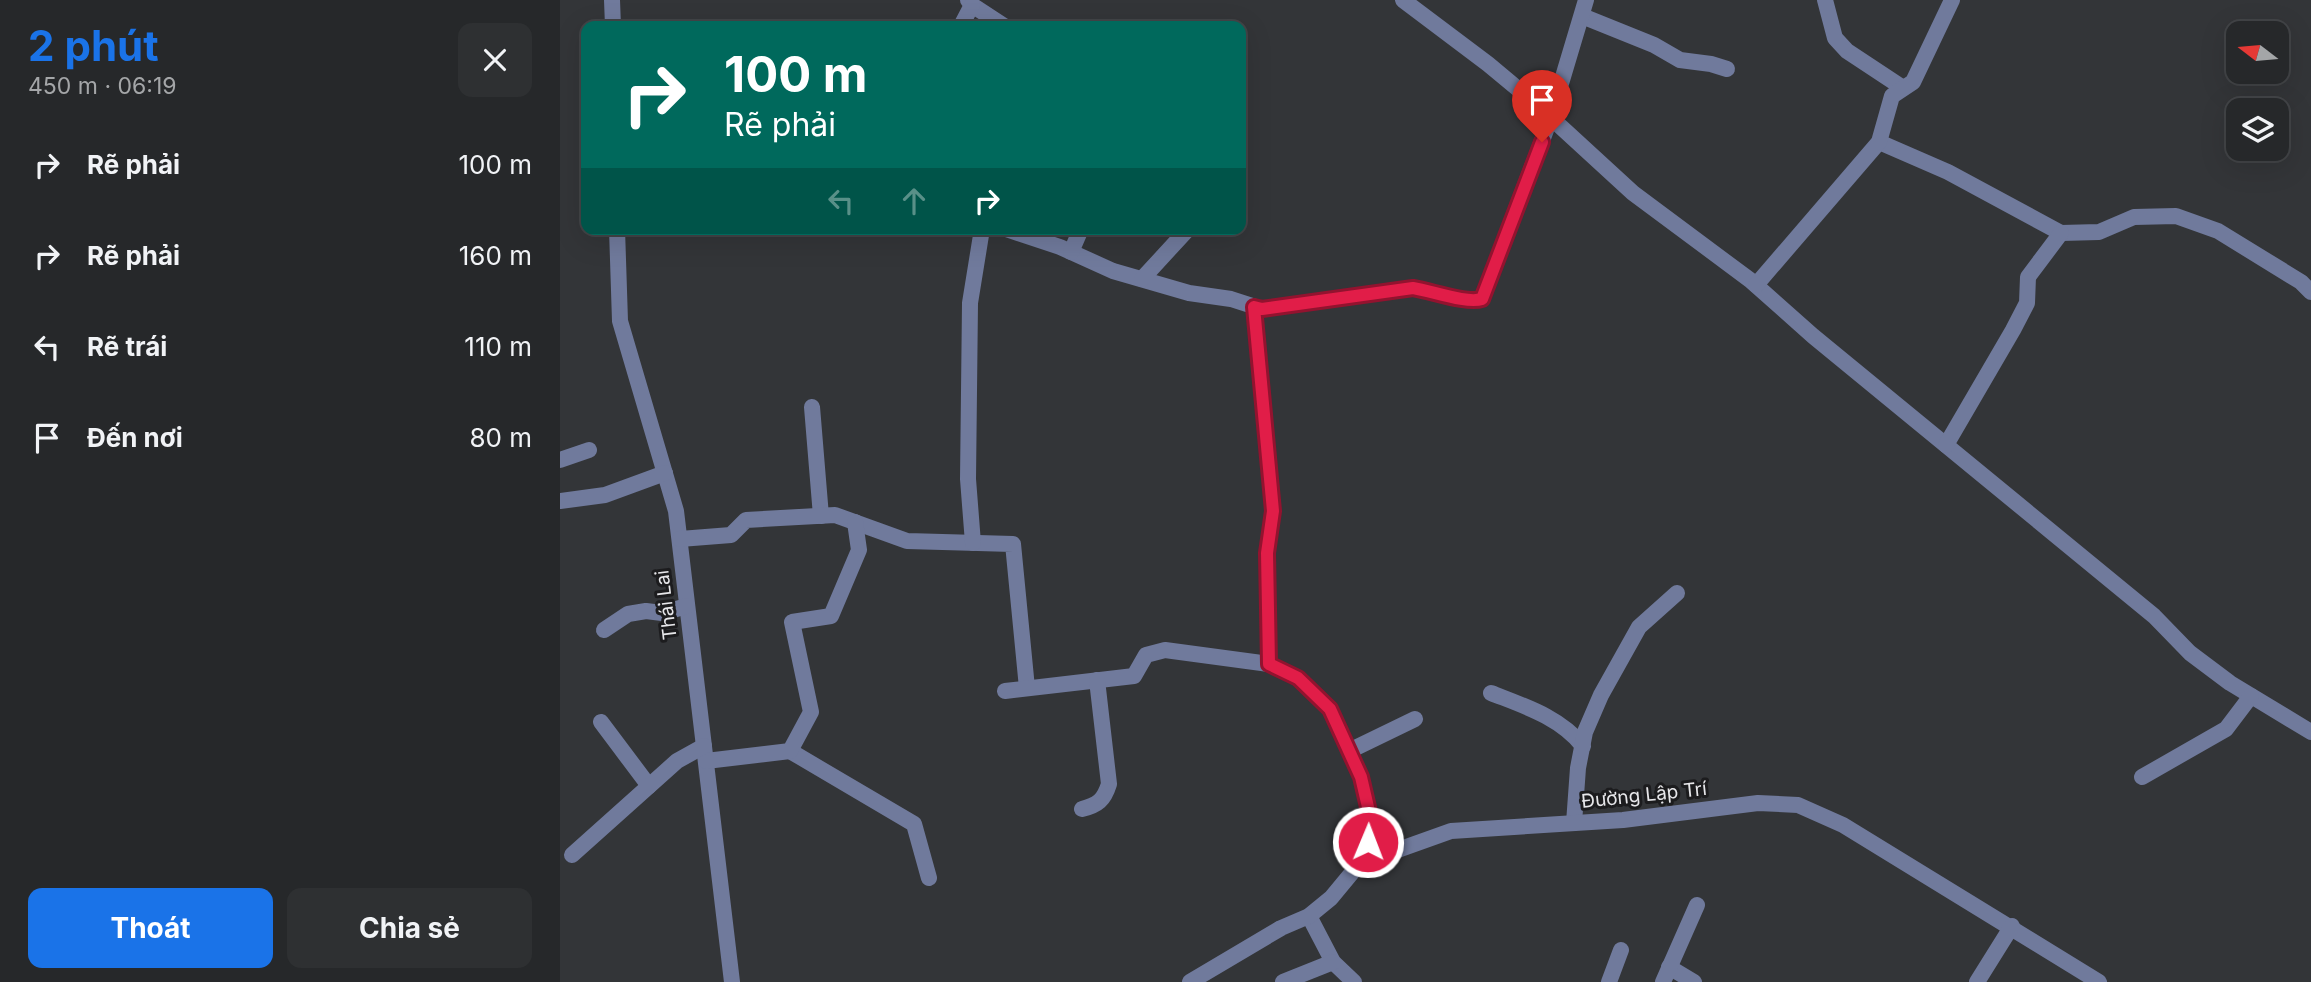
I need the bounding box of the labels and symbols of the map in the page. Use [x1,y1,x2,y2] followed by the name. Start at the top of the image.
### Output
[2226,21,2289,84] north arrow
[1512,70,1572,142] pin
[650,569,682,641] street label: Thái Lai
[1580,777,1708,813] street label: Đường Lập Trí
[1331,805,1405,879] position arrow

